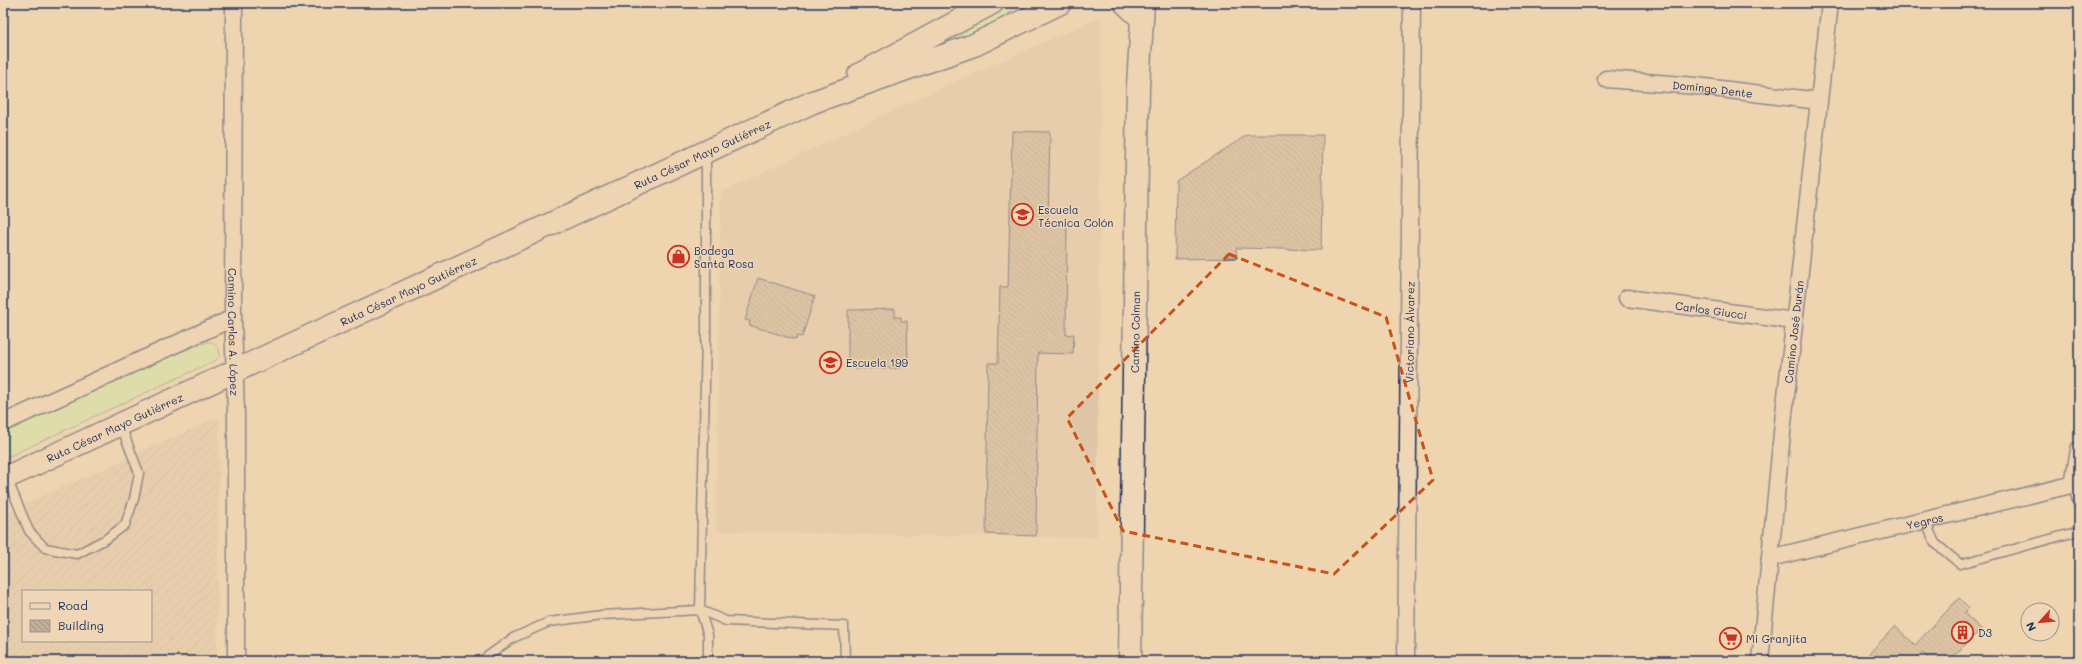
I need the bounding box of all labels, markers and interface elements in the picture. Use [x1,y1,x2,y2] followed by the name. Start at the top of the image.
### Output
[1672,77,1754,100] street label: Domingo Dente
[631,115,773,192] street label: Ruta César Mayo Gutiérrez
[1009,202,1035,228] school or university icon: Escuela Técnica Colón
[1038,202,1113,230] place label: Escuela Técnica Colón
[665,243,691,269] shop icon: Bodega Santa Rosa
[694,243,754,271] place label: Bodega Santa Rosa
[337,252,479,329] street label: Ruta César Mayo Gutiérrez
[225,268,243,396] street label: Camino Carlos A. López
[1780,279,1806,384] street label: Camino José Durán
[1401,281,1417,383] street label: Victoriano Álvarez
[1127,291,1143,373] street label: Camino Colman
[1674,297,1748,322] street label: Carlos Giucci
[818,349,844,375] school or university icon: Escuela 199
[846,355,908,370] place label: Escuela 199
[44,389,185,465] street label: Ruta César Mayo Gutiérrez
[1904,509,1945,532] street label: Yegros
[22,590,152,642] legend
[58,597,88,613] text: Road
[2020,602,2060,642] north arrow
[58,617,104,633] text: Building
[1949,619,1975,645] building icon: D3
[2022,620,2039,634] text: N
[1718,625,1744,651] supermarket icon: Mi Granjita
[1978,625,1993,640] place label: D3
[1746,631,1807,646] place label: Mi Granjita

